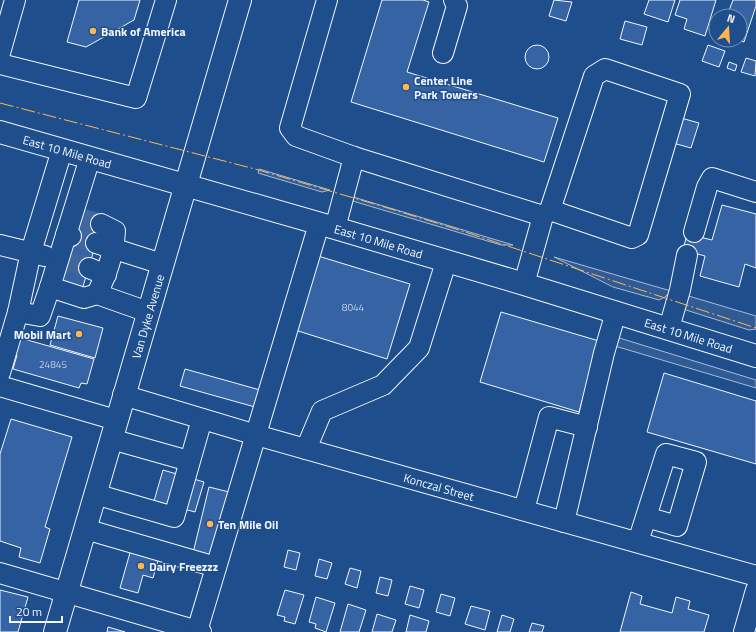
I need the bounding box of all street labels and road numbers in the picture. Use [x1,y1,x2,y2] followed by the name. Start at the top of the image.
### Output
[21,130,114,173] street label: East 10 Mile Road
[332,219,425,263] street label: East 10 Mile Road
[126,272,169,361] street label: Van Dyke Avenue
[642,312,735,358] street label: East 10 Mile Road
[401,468,477,506] street label: Konczal Street

